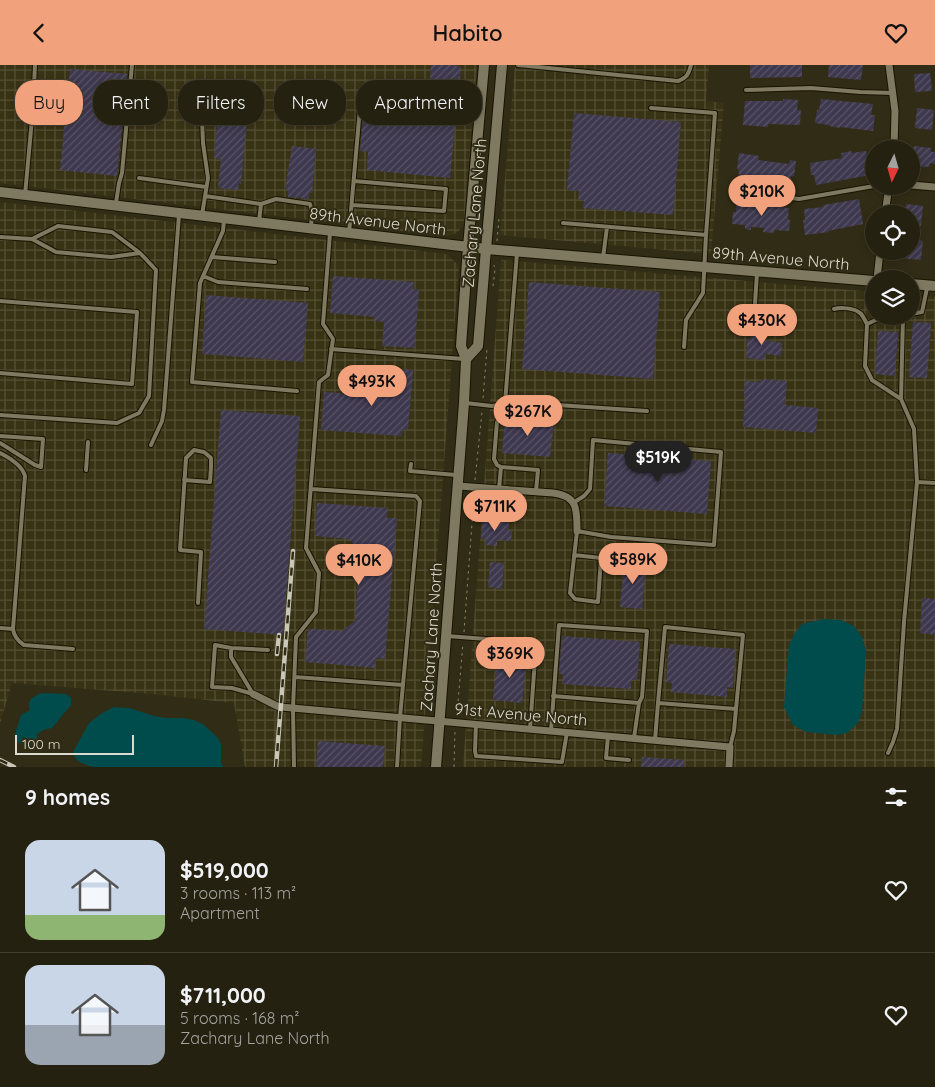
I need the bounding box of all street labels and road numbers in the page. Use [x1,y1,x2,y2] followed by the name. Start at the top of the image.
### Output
[458,138,490,288] street label: Zachary Lane North
[309,203,447,239] street label: 89th Avenue North
[712,242,850,274] street label: 89th Avenue North
[416,562,446,712] street label: Zachary Lane North
[454,698,588,730] street label: 91st Avenue North

